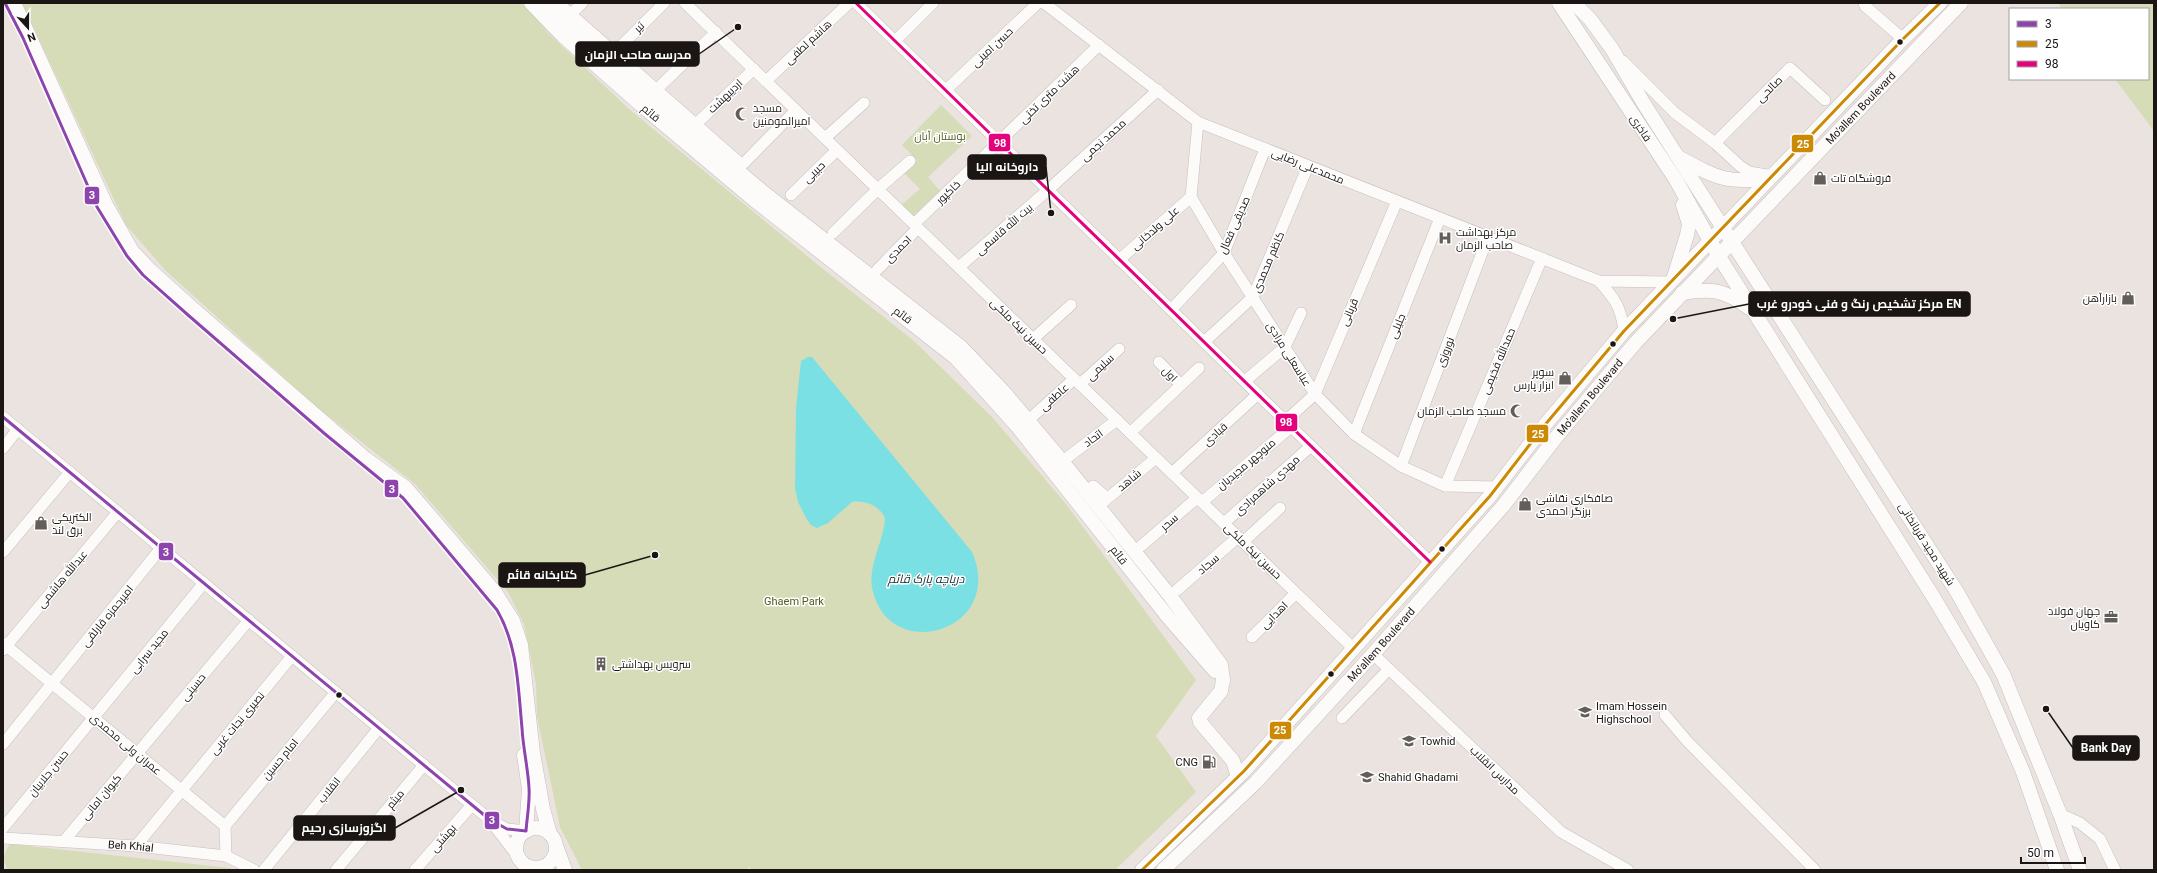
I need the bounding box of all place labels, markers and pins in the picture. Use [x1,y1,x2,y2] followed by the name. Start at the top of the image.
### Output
[1895,37,1905,47] unlabelled marker
[576,42,699,66] callout: مدرسه صاحب الزمان
[753,102,811,128] place label: مسجد امیرالمومنین
[734,106,750,122] mosque icon: مسجد امیرالمومنین
[968,155,1046,179] callout: داروخانه الیا
[1812,170,1828,186] shop icon: فروشگاه تات
[1831,172,1891,185] place label: فروشگاه تات
[1456,226,1516,252] place label: مرکز بهداشت صاحب الزمان
[1437,230,1453,246] hospital icon: مرکز بهداشت صاحب الزمان
[2120,290,2136,306] shop icon: بازارآهن
[1749,292,1970,316] callout: مرکز تشخیص رنگ و فنی خودرو غرب EN
[2083,292,2117,305] place label: بازارآهن
[1608,339,1618,349] unlabelled marker
[1514,366,1554,392] place label: سوپر ابزار پارس
[1557,370,1573,386] shop icon: سوپر ابزار پارس
[1509,403,1525,419] mosque icon: مسجد صاحب الزمان
[1417,405,1506,418] place label: مسجد صاحب الزمان
[1536,492,1613,518] place label: صافکاری نقاشی برزگر احمدی
[1517,496,1533,512] shop icon: صافکاری نقاشی برزگر احمدی
[52,511,92,537] place label: الکتریکی برق لند
[33,515,49,531] shop icon: الکتریکی برق لند
[1437,544,1447,554] unlabelled marker
[499,563,585,587] callout: کتابخانه قائم
[2048,605,2100,631] place label: جهان فولاد کاویان
[2103,609,2119,625] office icon: جهان فولاد کاویان
[593,656,609,672] building icon: سرویس بهداشتی
[612,658,691,671] place label: سرویس بهداشتی
[1326,669,1336,679] unlabelled marker
[334,690,344,700] unlabelled marker
[1596,700,1667,726] place label: Imam Hossein Highschool
[1577,704,1593,720] school or university icon: Imam Hossein Highschool
[1401,733,1417,749] school or university icon: Towhid
[1420,735,1456,748] place label: Towhid
[2073,736,2139,760] callout: Bank Day
[1201,754,1217,770] fuel station icon: CNG
[1176,756,1198,769] place label: CNG
[1359,769,1375,785] school or university icon: Shahid Ghadami
[1378,771,1458,784] place label: Shahid Ghadami
[294,816,395,840] callout: اگزوزسازی رحیم

